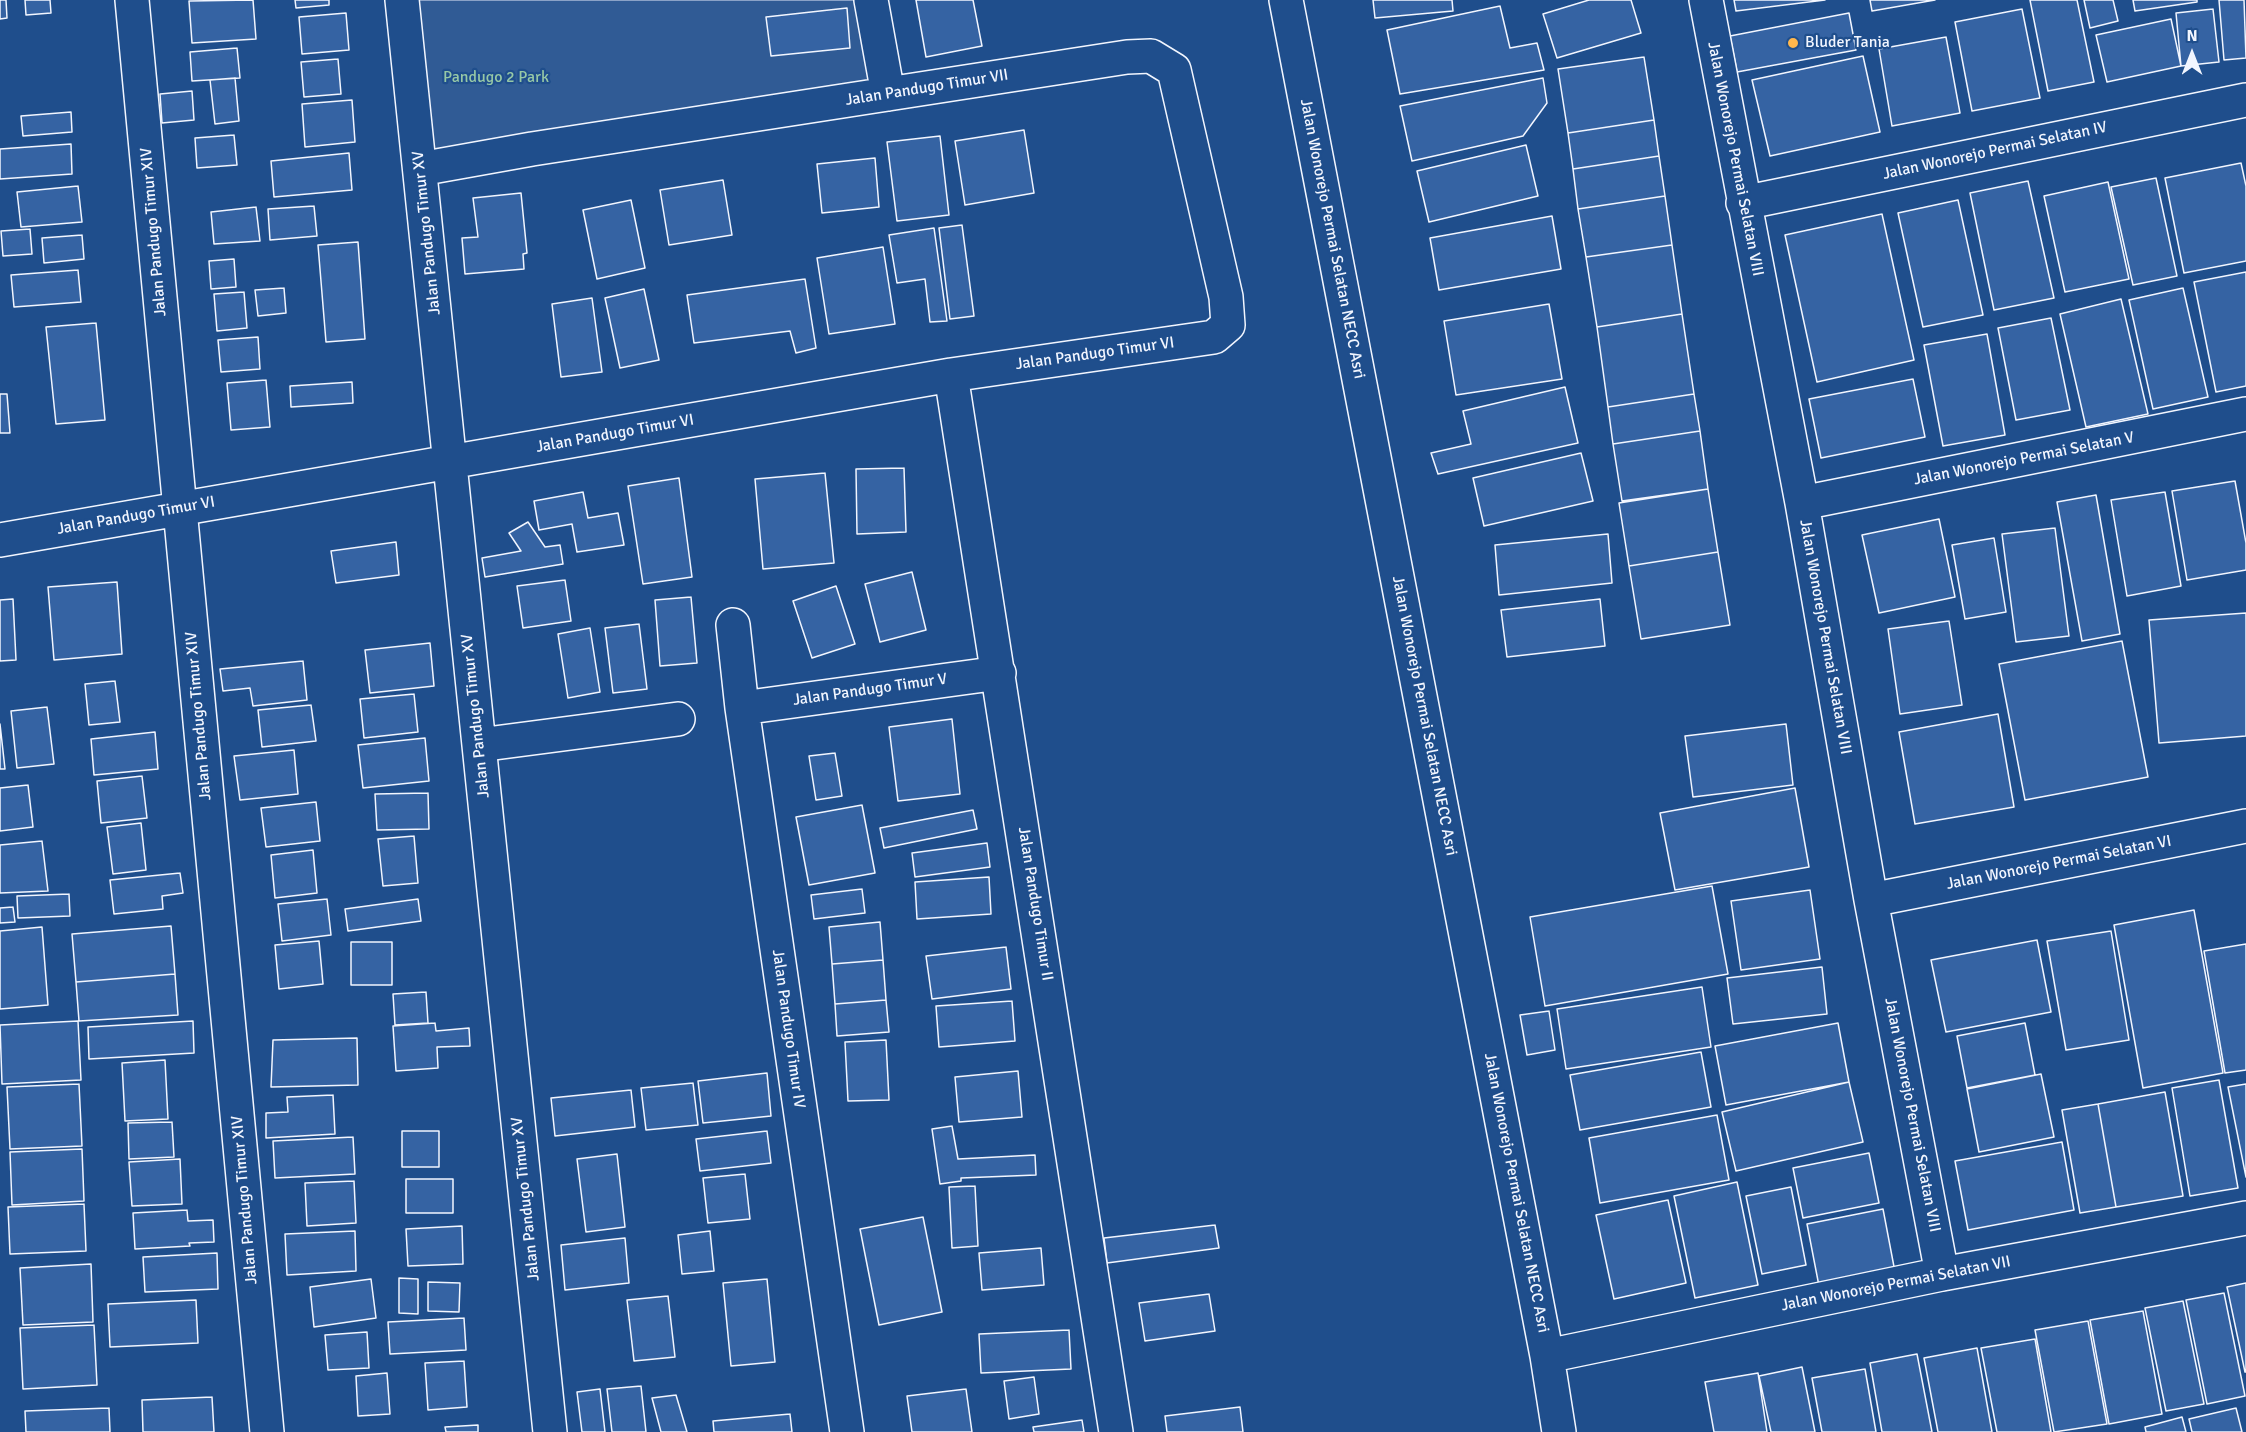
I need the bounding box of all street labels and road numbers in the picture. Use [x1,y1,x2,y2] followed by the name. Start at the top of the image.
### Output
[1703,40,1767,278] street label: Jalan Wonorejo Permai Selatan VIII
[844,66,1010,110] street label: Jalan Pandugo Timur VII
[1295,97,1369,381] street label: Jalan Wonorejo Permai Selatan NECC Asri
[1881,118,2109,184] street label: Jalan Wonorejo Permai Selatan IV
[137,147,171,317] street label: Jalan Pandugo Timur XIV
[409,150,445,316] street label: Jalan Pandugo Timur XV
[1014,333,1176,375] street label: Jalan Pandugo Timur VI
[535,411,695,457] street label: Jalan Pandugo Timur VI
[1912,428,2136,490] street label: Jalan Wonorejo Permai Selatan V
[56,493,216,539] street label: Jalan Pandugo Timur VI
[1795,518,1855,756] street label: Jalan Wonorejo Permai Selatan VIII
[1387,574,1461,858] street label: Jalan Wonorejo Permai Selatan NECC Asri
[182,631,216,801] street label: Jalan Pandugo Timur XIV
[458,633,494,799] street label: Jalan Pandugo Timur XV
[792,670,948,710] street label: Jalan Pandugo Timur V
[1013,826,1057,982] street label: Jalan Pandugo Timur II
[1945,832,2173,894] street label: Jalan Wonorejo Permai Selatan VI
[767,948,809,1110] street label: Jalan Pandugo Timur IV
[1880,996,1944,1234] street label: Jalan Wonorejo Permai Selatan VIII
[1479,1051,1553,1335] street label: Jalan Wonorejo Permai Selatan NECC Asri
[228,1115,262,1285] street label: Jalan Pandugo Timur XIV
[508,1116,544,1282] street label: Jalan Pandugo Timur XV
[1780,1252,2012,1316] street label: Jalan Wonorejo Permai Selatan VII

